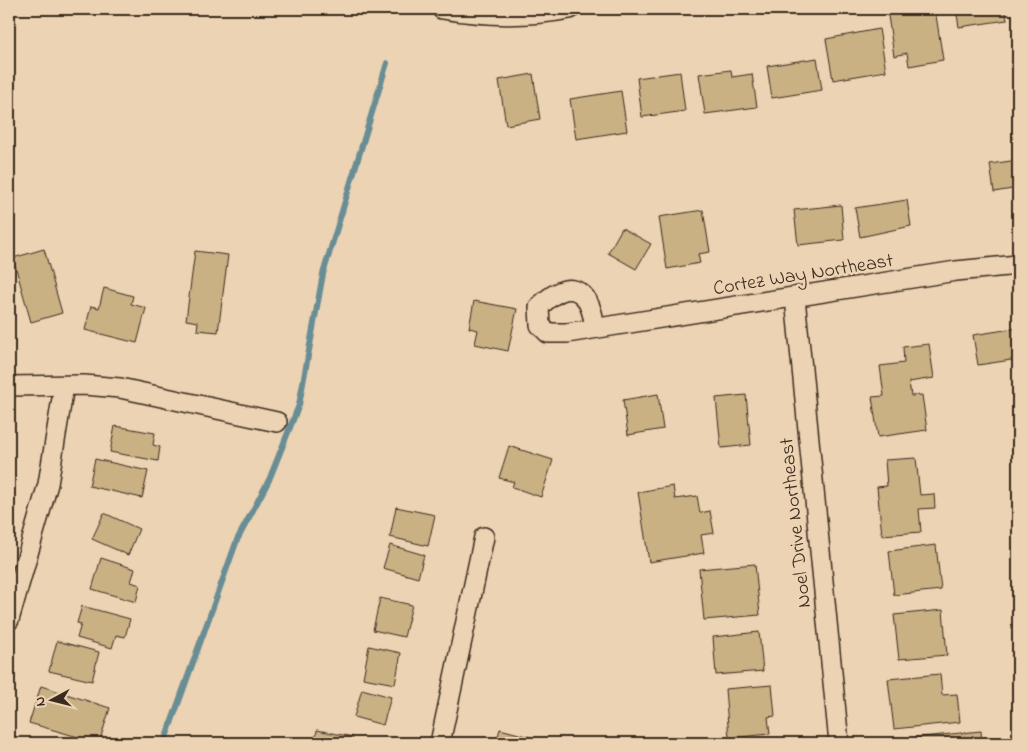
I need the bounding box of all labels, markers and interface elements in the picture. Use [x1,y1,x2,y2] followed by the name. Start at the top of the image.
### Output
[711,247,896,304] street label: Cortez Way Northeast
[773,436,820,609] street label: Noel Drive Northeast
[28,674,78,724] north arrow
[30,695,52,707] text: N

